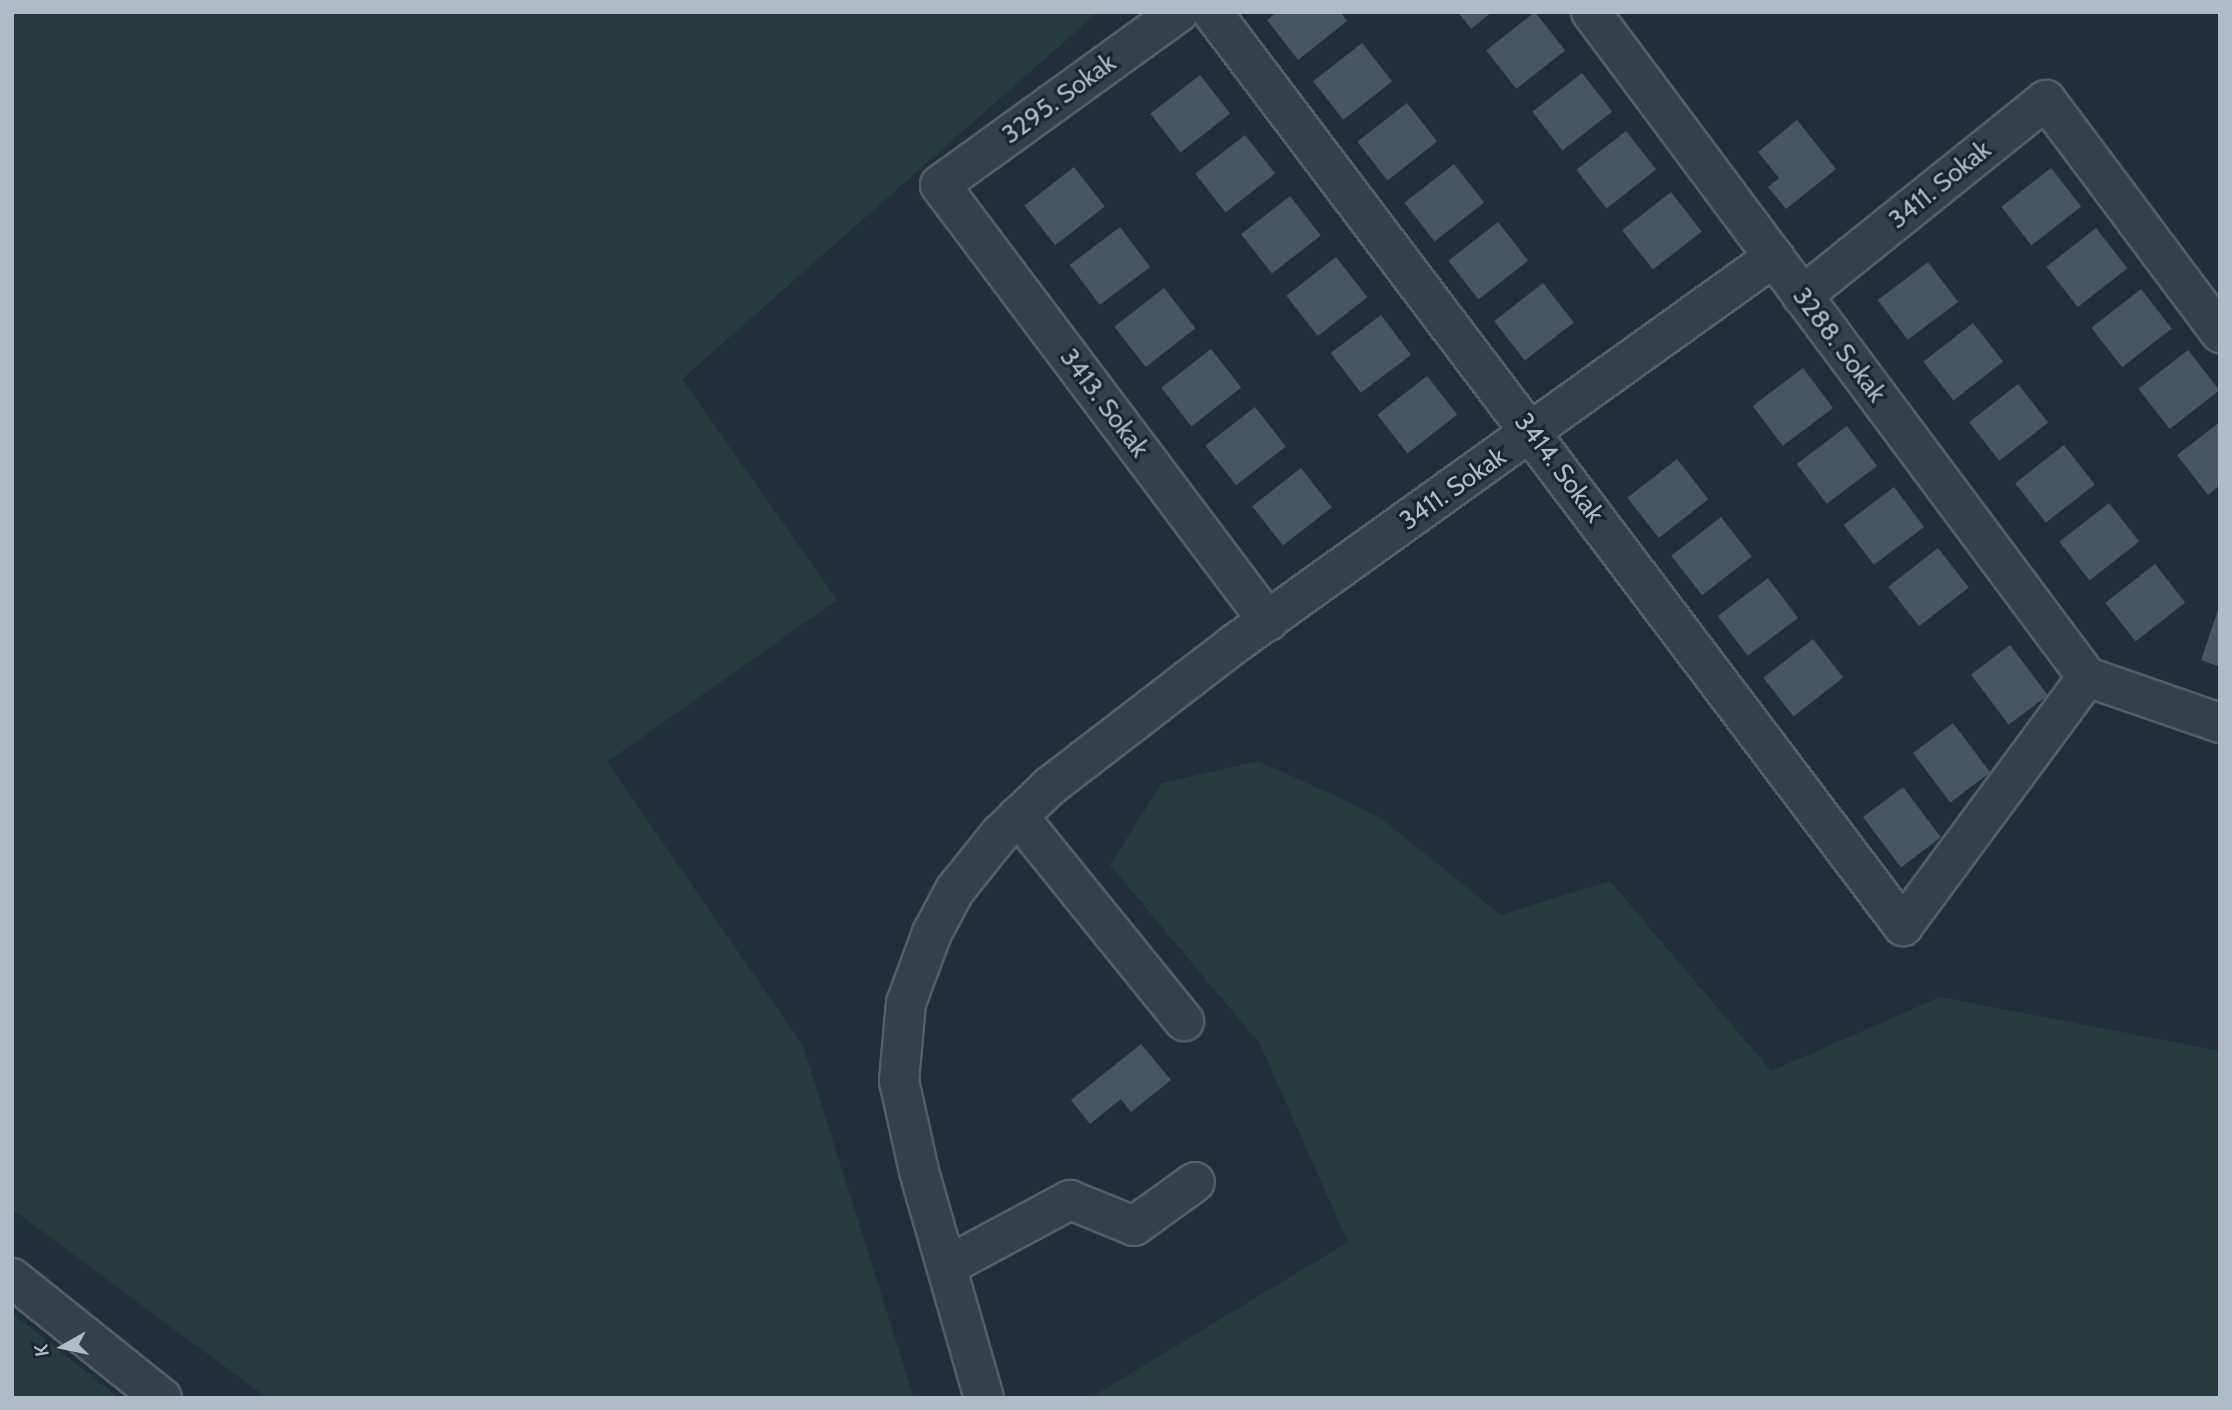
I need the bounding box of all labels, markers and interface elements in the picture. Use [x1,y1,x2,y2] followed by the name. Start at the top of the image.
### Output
[996,47,1122,151] street label: 3295. Sokak
[1883,134,1997,236] street label: 3411. Sokak
[1786,281,1892,409] street label: 3288. Sokak
[1053,342,1155,464] street label: 3413. Sokak
[1508,407,1610,529] street label: 3414. Sokak
[1394,441,1512,537] street label: 3411. Sokak
[28,1312,98,1382] north arrow
[29,1343,54,1358] text: K

